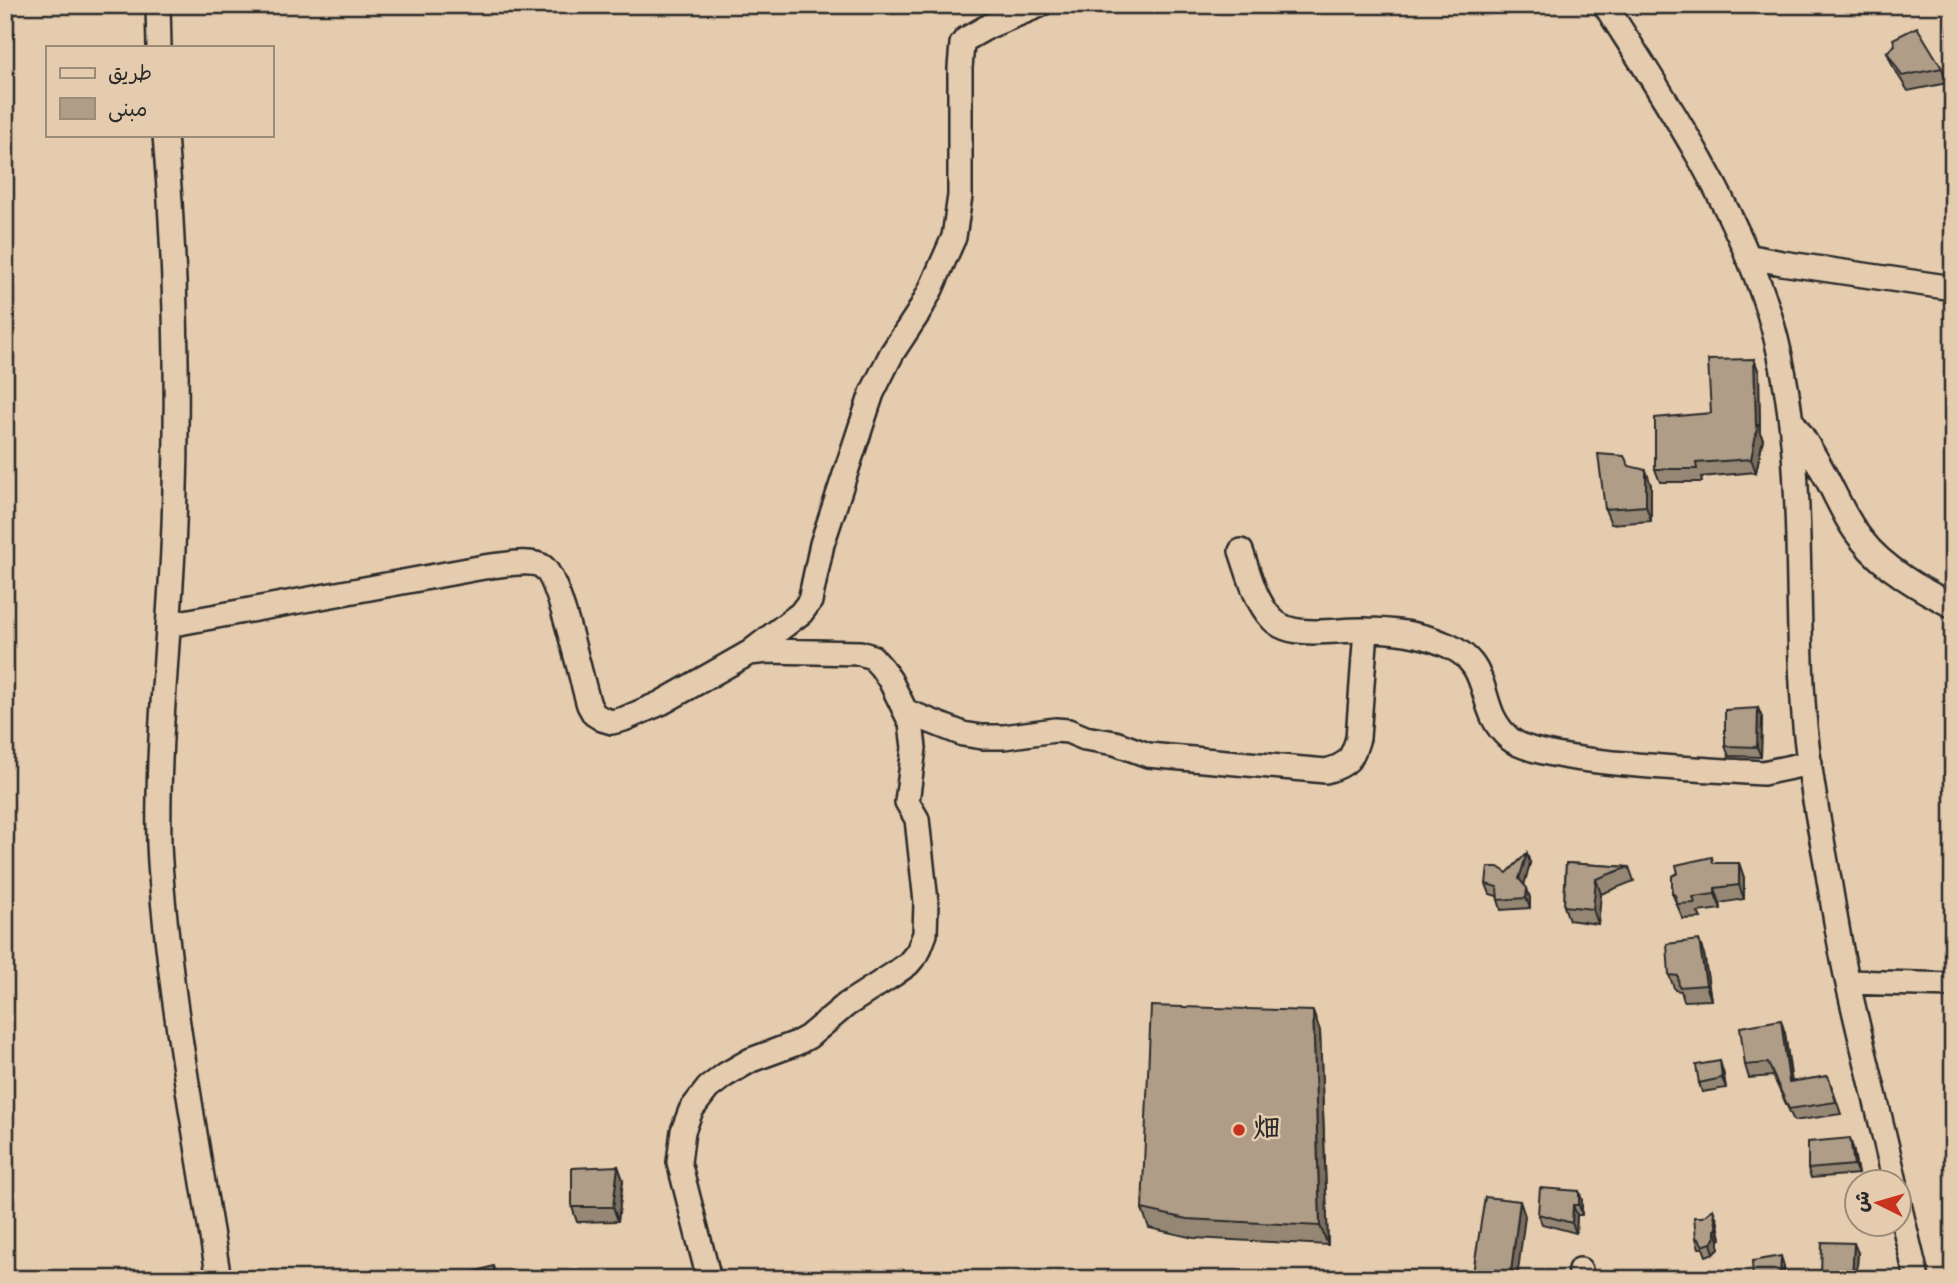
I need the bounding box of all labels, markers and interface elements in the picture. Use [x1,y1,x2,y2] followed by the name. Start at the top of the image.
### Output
[46,46,273,136] legend
[108,60,152,90] text: طريق
[108,96,147,126] text: مبنى
[1253,1110,1281,1151] place label: 畑
[1231,1122,1247,1138] marker: 畑
[1842,1168,1912,1238] north arrow
[1849,1190,1878,1213] text: ش

